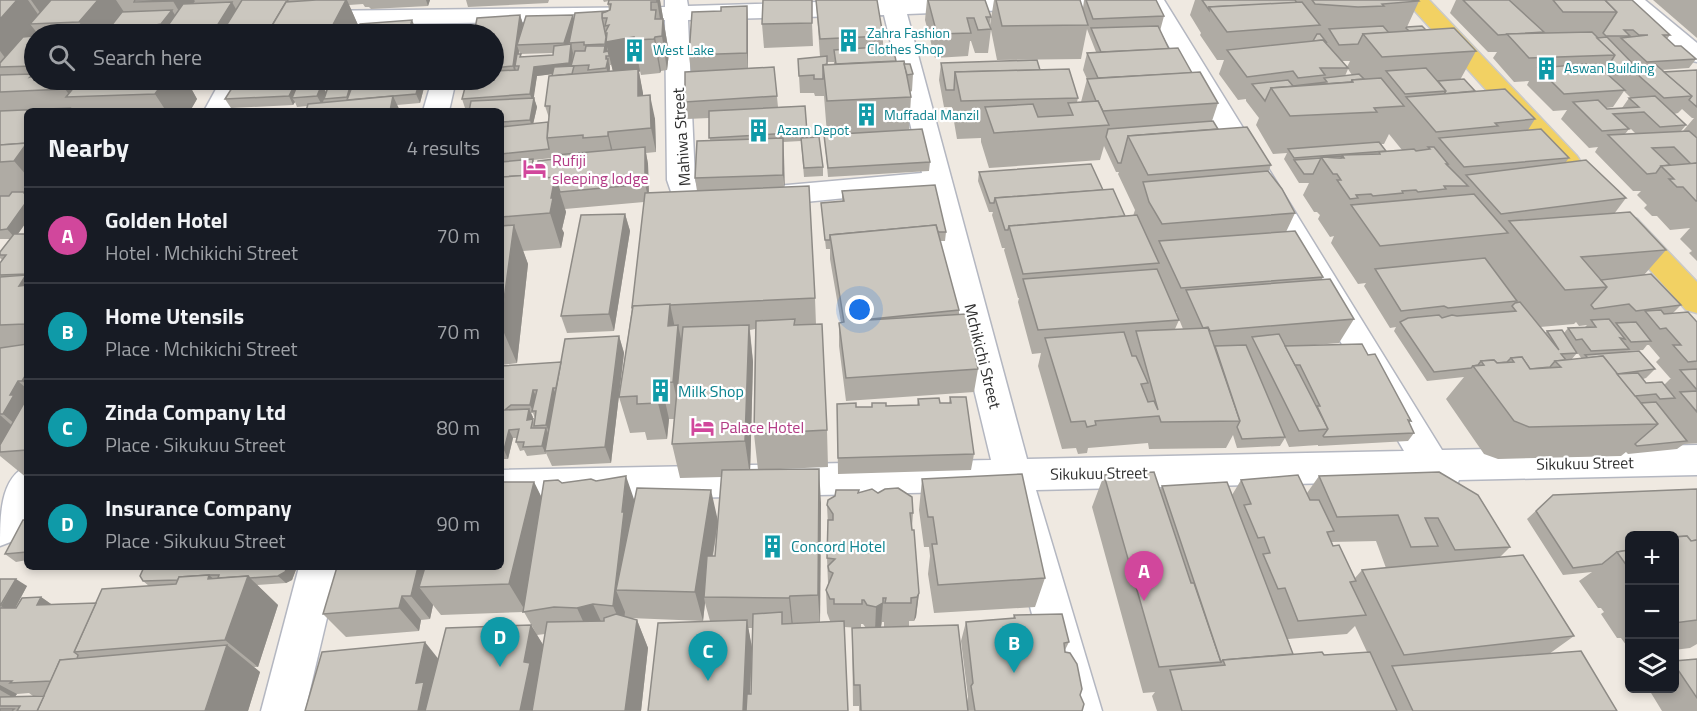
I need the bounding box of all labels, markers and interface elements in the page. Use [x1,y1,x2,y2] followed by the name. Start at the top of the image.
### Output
[867,22,950,59] place label: Zahra Fashion Clothes Shop
[24,24,504,90] search box
[836,28,862,54] building icon: Zahra Fashion Clothes Shop
[622,37,648,63] building icon: West Lake
[653,39,714,60] place label: West Lake
[93,40,202,74] text: Search here
[45,41,78,74] icon: search
[1533,55,1559,81] building icon: Aswan Building
[1564,57,1655,78] place label: Aswan Building
[666,87,696,187] street label: Mahiwa Street
[853,102,879,128] building icon: Muffadal Manzil
[884,104,979,125] place label: Muffadal Manzil
[746,117,772,143] building icon: Azam Depot
[777,119,849,140] place label: Azam Depot
[48,128,129,167] text: Nearby
[407,132,480,163] text: 4 results
[552,148,648,190] place label: Rufiji sleeping lodge
[521,156,547,182] hotel icon: Rufiji sleeping lodge
[105,203,228,237] text: Golden Hotel
[61,220,74,251] text: A
[436,220,480,251] text: 70 m
[105,237,298,268] text: Hotel · Mchikichi Street
[845,295,874,324] your location
[105,299,244,333] text: Home Utensils
[958,301,1008,411] street label: Mchikichi Street
[61,316,74,347] text: B
[436,316,480,347] text: 70 m
[105,333,298,364] text: Place · Mchikichi Street
[647,378,673,404] building icon: Milk Shop
[678,379,744,403] place label: Milk Shop
[105,395,286,429] text: Zinda Company Ltd
[62,412,73,443] text: C
[436,412,480,443] text: 80 m
[689,414,715,440] hotel icon: Palace Hotel
[720,415,804,439] place label: Palace Hotel
[105,429,286,460] text: Place · Sikukuu Street
[1536,450,1634,476] street label: Sikukuu Street
[1050,460,1148,486] street label: Sikukuu Street
[105,491,292,525] text: Insurance Company
[61,508,74,539] text: D
[436,508,480,539] text: 90 m
[105,525,286,556] text: Place · Sikukuu Street
[1625,531,1679,693] map controls
[1625,531,1679,585] button: +
[760,533,786,559] building icon: Concord Hotel
[791,534,886,558] place label: Concord Hotel
[1124,552,1164,601] pin: A
[1625,585,1679,639] button: −
[480,618,520,667] pin: D
[994,624,1034,673] pin: B
[688,632,728,681] pin: C
[1625,639,1679,693] button: layers

